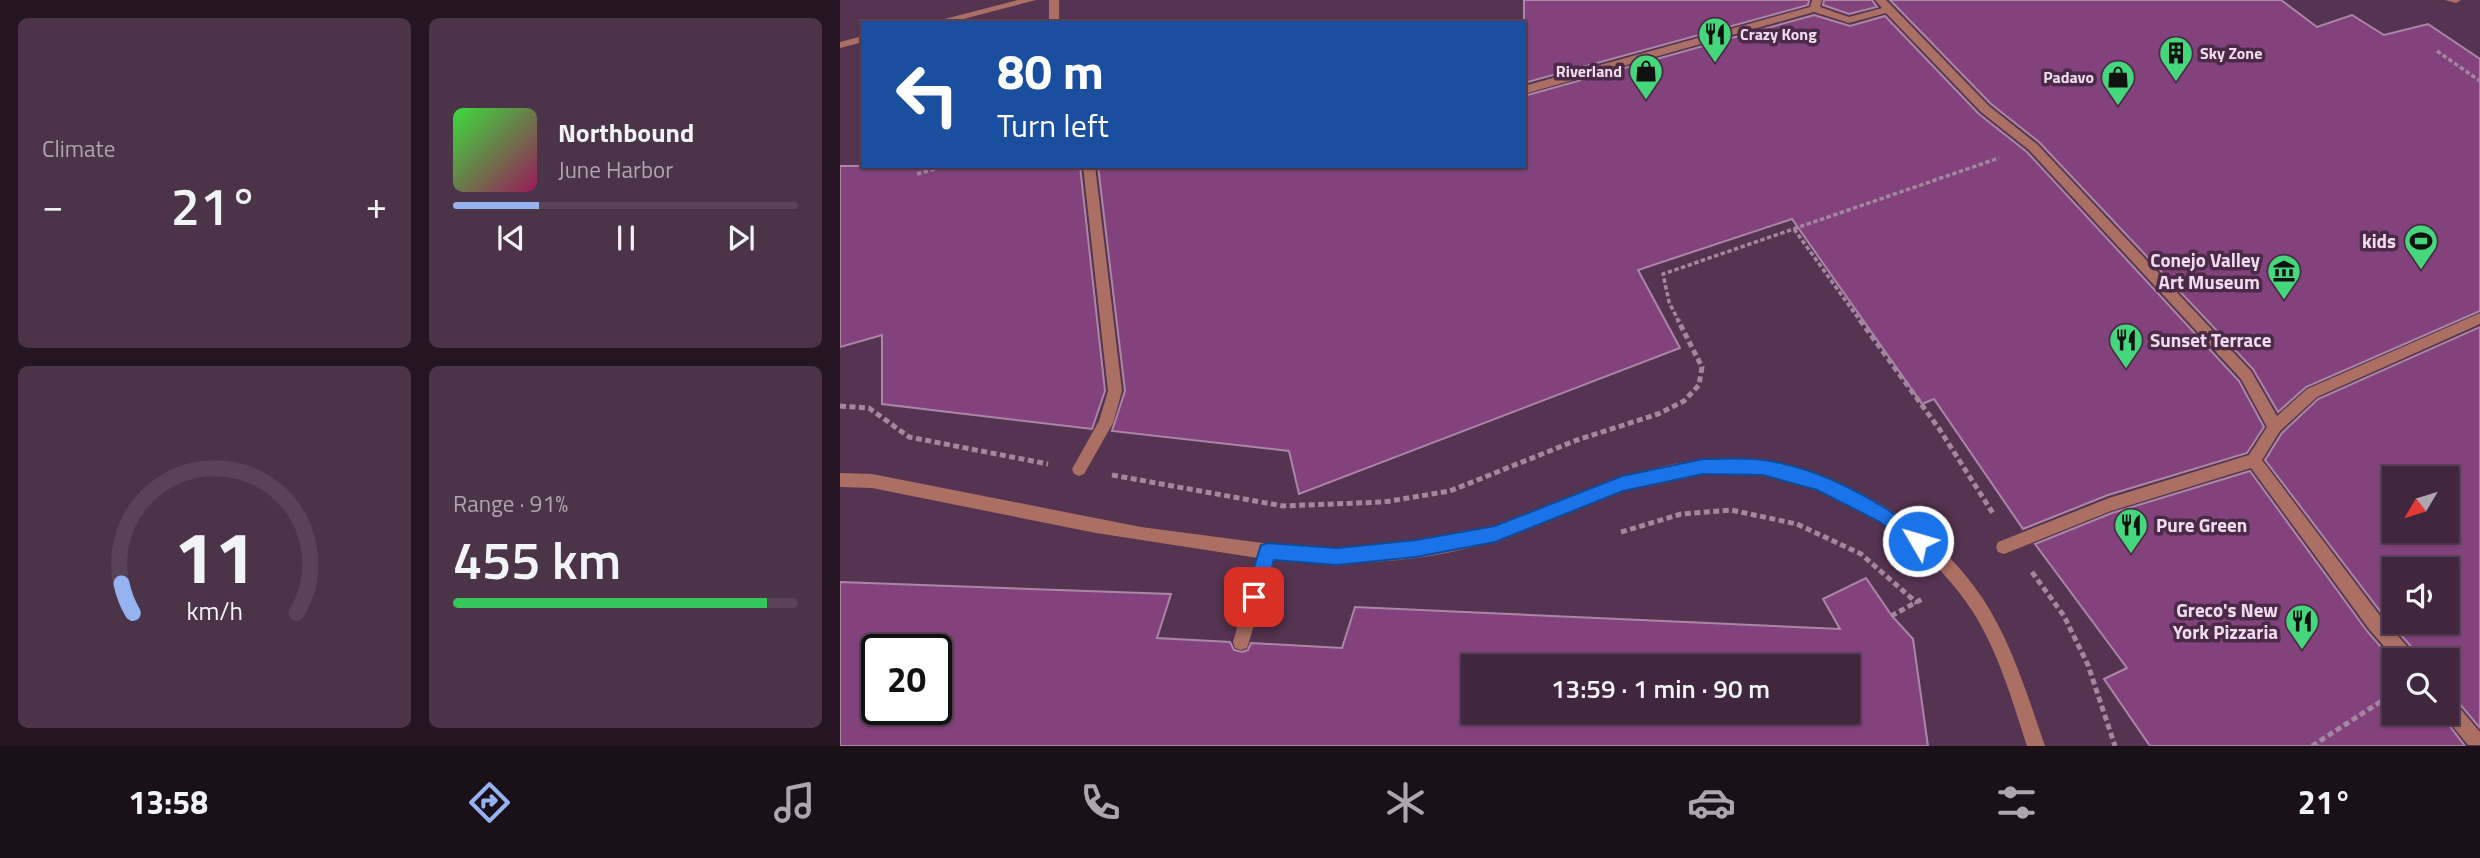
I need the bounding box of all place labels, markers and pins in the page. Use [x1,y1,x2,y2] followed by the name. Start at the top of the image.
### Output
[1696,15,1734,64] restaurant icon: Crazy Kong
[1740,22,1817,46] place label: Crazy Kong
[2157,34,2195,83] building icon: Sky Zone
[2200,41,2262,65] place label: Sky Zone
[1627,52,1665,101] shop icon: Riverland
[2099,58,2137,107] shop icon: Padavo
[1556,59,1622,83] place label: Riverland
[2043,65,2094,89] place label: Padavo
[2402,222,2440,271] sports icon: kids
[2362,226,2396,255] place label: kids
[2150,245,2260,296] place label: Conejo Valley Art Museum
[2265,252,2303,301] museum icon: Conejo Valley Art Museum
[2107,321,2145,370] restaurant icon: Sunset Terrace
[2150,325,2272,354] place label: Sunset Terrace
[2112,506,2150,555] restaurant icon: Pure Green
[2156,510,2247,539] place label: Pure Green
[1224,567,1284,627] pin
[2173,595,2278,646] place label: Greco's New York Pizzaria
[2283,602,2321,651] restaurant icon: Greco's New York Pizzaria

